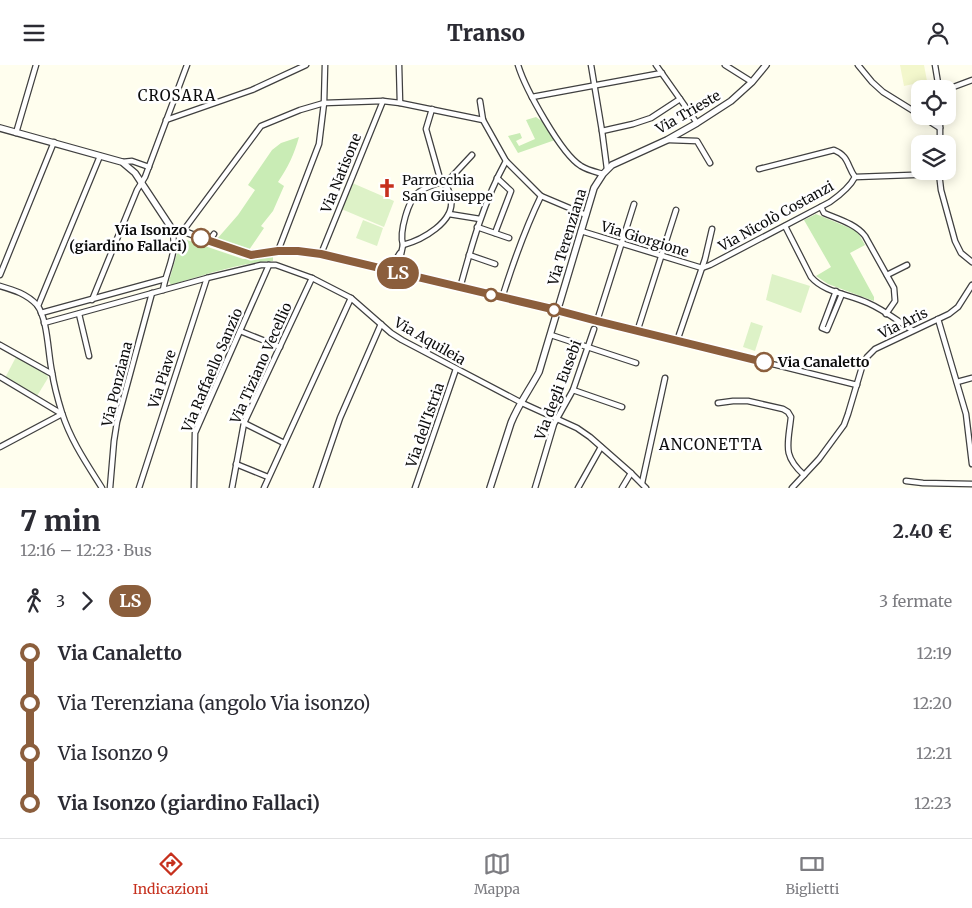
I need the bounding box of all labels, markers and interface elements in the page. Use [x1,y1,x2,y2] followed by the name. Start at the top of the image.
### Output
[20,19,48,47] icon: menu
[447,19,525,47] text: Transo
[924,19,952,47] icon: person
[911,80,956,180] map controls
[911,80,956,125] button: locate
[138,86,216,105] district label: CROSARA
[652,86,724,138] street label: Via Trieste
[316,131,365,216] street label: Via Natisone
[911,135,956,180] button: layers
[402,171,493,205] place label: Parrocchia San Giuseppe
[376,177,398,199] church icon: Parrocchia San Giuseppe
[714,177,837,256] street label: Via Nicolò Costanzi
[543,186,590,288] street label: Via Terenziana
[598,217,691,261] street label: Via Giorgione
[69,221,187,255] place label: Via Isonzo (giardino Fallaci)
[191,228,211,248] marker: Via Isonzo (giardino Fallaci)
[376,257,420,289] line badge: LS
[387,261,409,284] text: LS
[484,288,498,302] unlabelled marker
[226,300,296,427] street label: Via Tiziano Vecellio
[547,303,561,317] unlabelled marker
[875,303,931,343] street label: Via Aris
[177,305,246,436] street label: Via Raffaello Sanzio
[390,313,469,369] street label: Via Aquileia
[530,337,585,443] street label: Via degli Eusebi
[97,339,136,429] street label: Via Ponziana
[144,347,180,412] street label: Via Piave
[754,352,774,372] marker: Via Canaletto
[777,353,869,371] place label: Via Canaletto
[402,380,448,471] street label: Via dell'Istria
[658,435,763,454] district label: ANCONETTA
[20,503,101,539] text: 7 min
[893,519,952,543] text: 2.40 €
[20,540,152,560] text: 12:16 – 12:23 · Bus
[20,587,48,615] icon: walk
[73,587,101,615] icon: forward
[119,589,141,612] text: LS
[56,591,65,611] text: 3
[879,591,952,611] text: 3 fermate
[58,641,182,665] text: Via Canaletto
[916,643,952,663] text: 12:19
[58,691,370,715] text: Via Terenziana (angolo Via isonzo)
[913,693,952,713] text: 12:20
[58,741,169,765] text: Via Isonzo 9
[916,743,952,763] text: 12:21
[58,791,320,815] text: Via Isonzo (giardino Fallaci)
[914,793,952,813] text: 12:23
[133,850,209,898] tab: Indicazioni
[474,850,520,898] tab: Mappa
[785,850,839,898] tab: Biglietti

